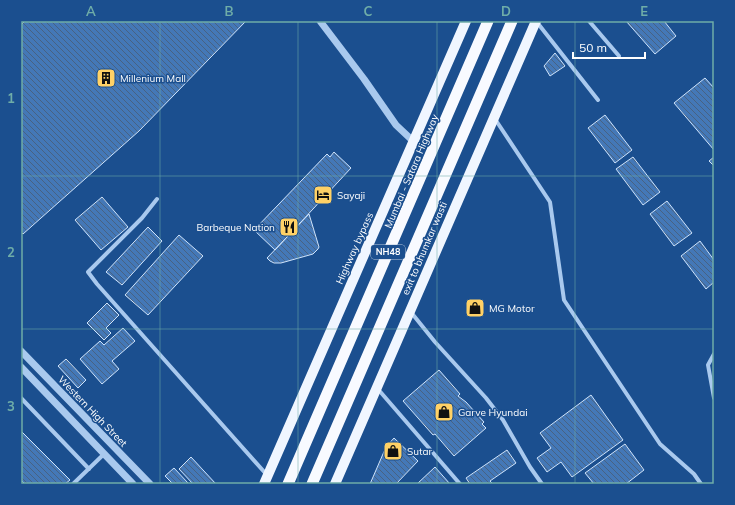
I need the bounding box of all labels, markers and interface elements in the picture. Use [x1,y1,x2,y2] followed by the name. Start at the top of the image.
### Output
[86,3,96,19] text: A
[225,3,234,19] text: B
[364,3,373,19] text: C
[501,3,511,19] text: D
[640,3,648,19] text: E
[573,34,645,60] scale bar
[579,40,607,55] text: 50 m
[95,67,117,89] building icon: Millenium Mall
[120,72,186,85] place label: Millenium Mall
[7,90,15,106] text: 1
[382,112,442,230] street label: Mumbai - Satara Highway
[312,184,334,206] hotel icon: Sayaji
[337,189,365,202] place label: Sayaji
[399,200,450,297] street label: exit to bhumkar wasti
[333,210,376,286] street label: Highway bypass
[278,216,300,238] restaurant icon: Barbeque Nation
[196,221,275,234] place label: Barbeque Nation
[7,244,15,260] text: 2
[371,245,405,259] road number: NH48
[464,297,486,319] shop icon: MG Motor
[489,302,535,315] place label: MG Motor
[55,373,130,450] street label: Western High Street
[7,398,15,414] text: 3
[433,401,455,423] shop icon: Garve Hyundai
[458,406,528,419] place label: Garve Hyundai
[382,440,404,462] shop icon: Sutar
[407,445,433,458] place label: Sutar

